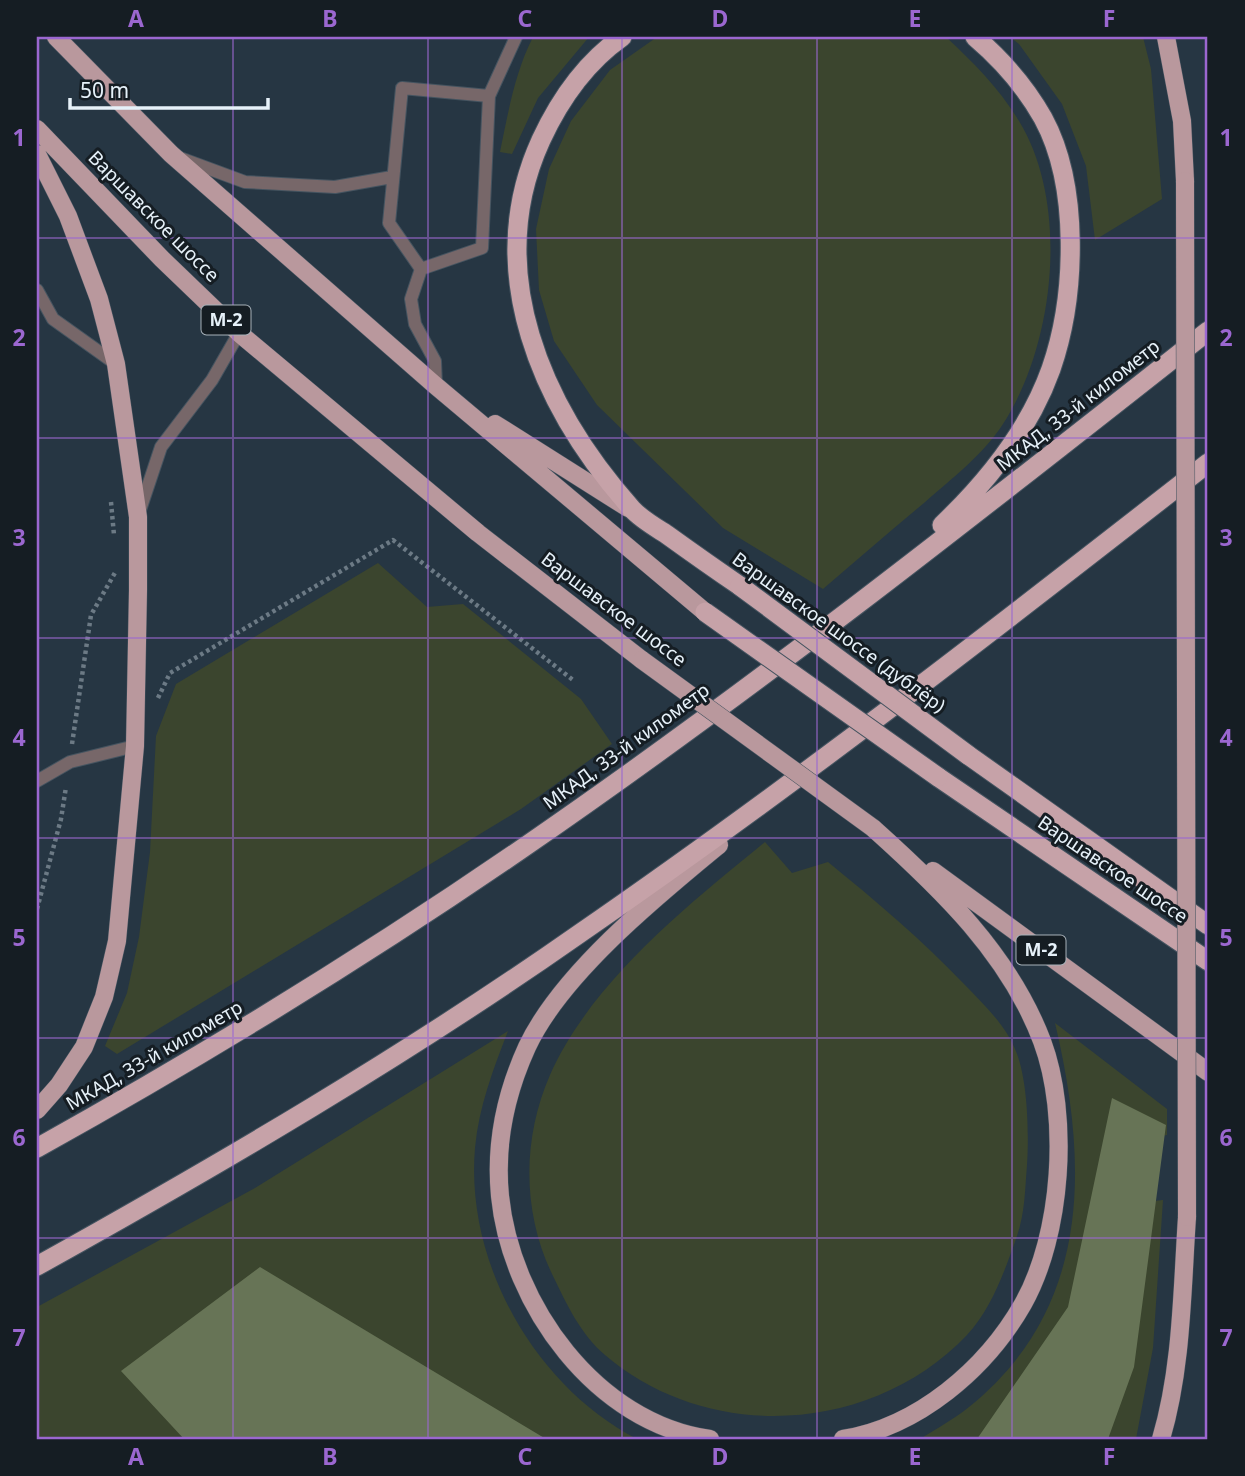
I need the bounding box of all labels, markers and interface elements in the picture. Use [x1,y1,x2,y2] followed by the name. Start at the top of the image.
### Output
[128,2,144,34] text: A
[322,2,338,34] text: B
[518,2,533,34] text: C
[712,2,728,34] text: D
[909,2,921,34] text: E
[1103,2,1115,34] text: F
[70,66,268,110] scale bar
[80,76,129,104] text: 50 m
[12,121,26,153] text: 1
[1219,121,1233,153] text: 1
[83,145,225,287] street label: Варшавское шоссе
[202,306,250,334] road number: М-2
[12,321,26,353] text: 2
[1219,321,1233,353] text: 2
[991,333,1165,477] street label: МКАД, 33-й километр
[12,521,26,553] text: 3
[1219,521,1233,553] text: 3
[536,546,692,672] street label: Варшавское шоссе
[727,546,951,718] street label: Варшавское шоссе (дублёр)
[538,677,714,815] street label: МКАД, 33-й километр
[12,721,26,753] text: 4
[1219,721,1233,753] text: 4
[1033,809,1193,929] street label: Варшавское шоссе
[12,921,26,953] text: 5
[1219,921,1233,953] text: 5
[1016,936,1066,965] road number: М-2
[61,994,247,1116] street label: МКАД, 33-й километр
[12,1121,26,1153] text: 6
[1219,1121,1233,1153] text: 6
[12,1321,26,1353] text: 7
[1219,1321,1233,1353] text: 7
[128,1440,144,1472] text: A
[322,1440,338,1472] text: B
[518,1440,533,1472] text: C
[712,1440,728,1472] text: D
[909,1440,921,1472] text: E
[1103,1440,1115,1472] text: F

